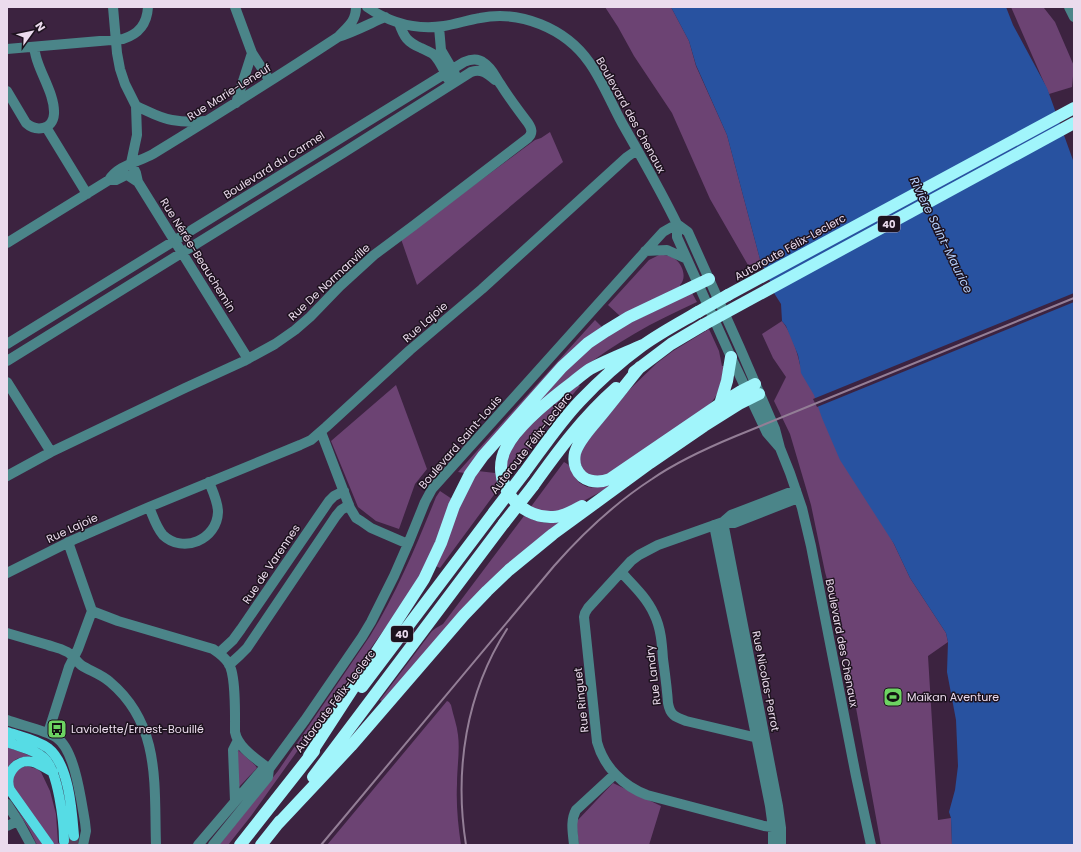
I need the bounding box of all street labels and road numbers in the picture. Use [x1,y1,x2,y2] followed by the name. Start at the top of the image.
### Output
[592,54,670,177] street label: Boulevard des Chenaux
[184,60,274,124] street label: Rue Marie-Leneuf
[220,127,328,203] street label: Boulevard du Carmel
[156,195,240,315] street label: Rue Nérée-Beauchemin
[731,210,849,284] street label: Autoroute Félix-Leclerc
[878,216,900,232] road number: 40
[284,240,374,324] street label: Rue De Normanville
[399,298,451,346] street label: Rue Lajoie
[486,389,576,497] street label: Autoroute Félix-Leclerc
[415,391,505,492] street label: Boulevard Saint-Louis
[44,509,100,547] street label: Rue Lajoie
[238,521,304,607] street label: Rue de Varennes
[822,577,862,709] street label: Boulevard des Chenaux
[391,626,413,642] road number: 40
[748,629,784,733] street label: Rue Nicolas-Perrot
[641,643,665,706] street label: Rue Landry
[291,646,379,756] street label: Autoroute Félix-Leclerc
[570,667,592,733] street label: Rue Ringuet

